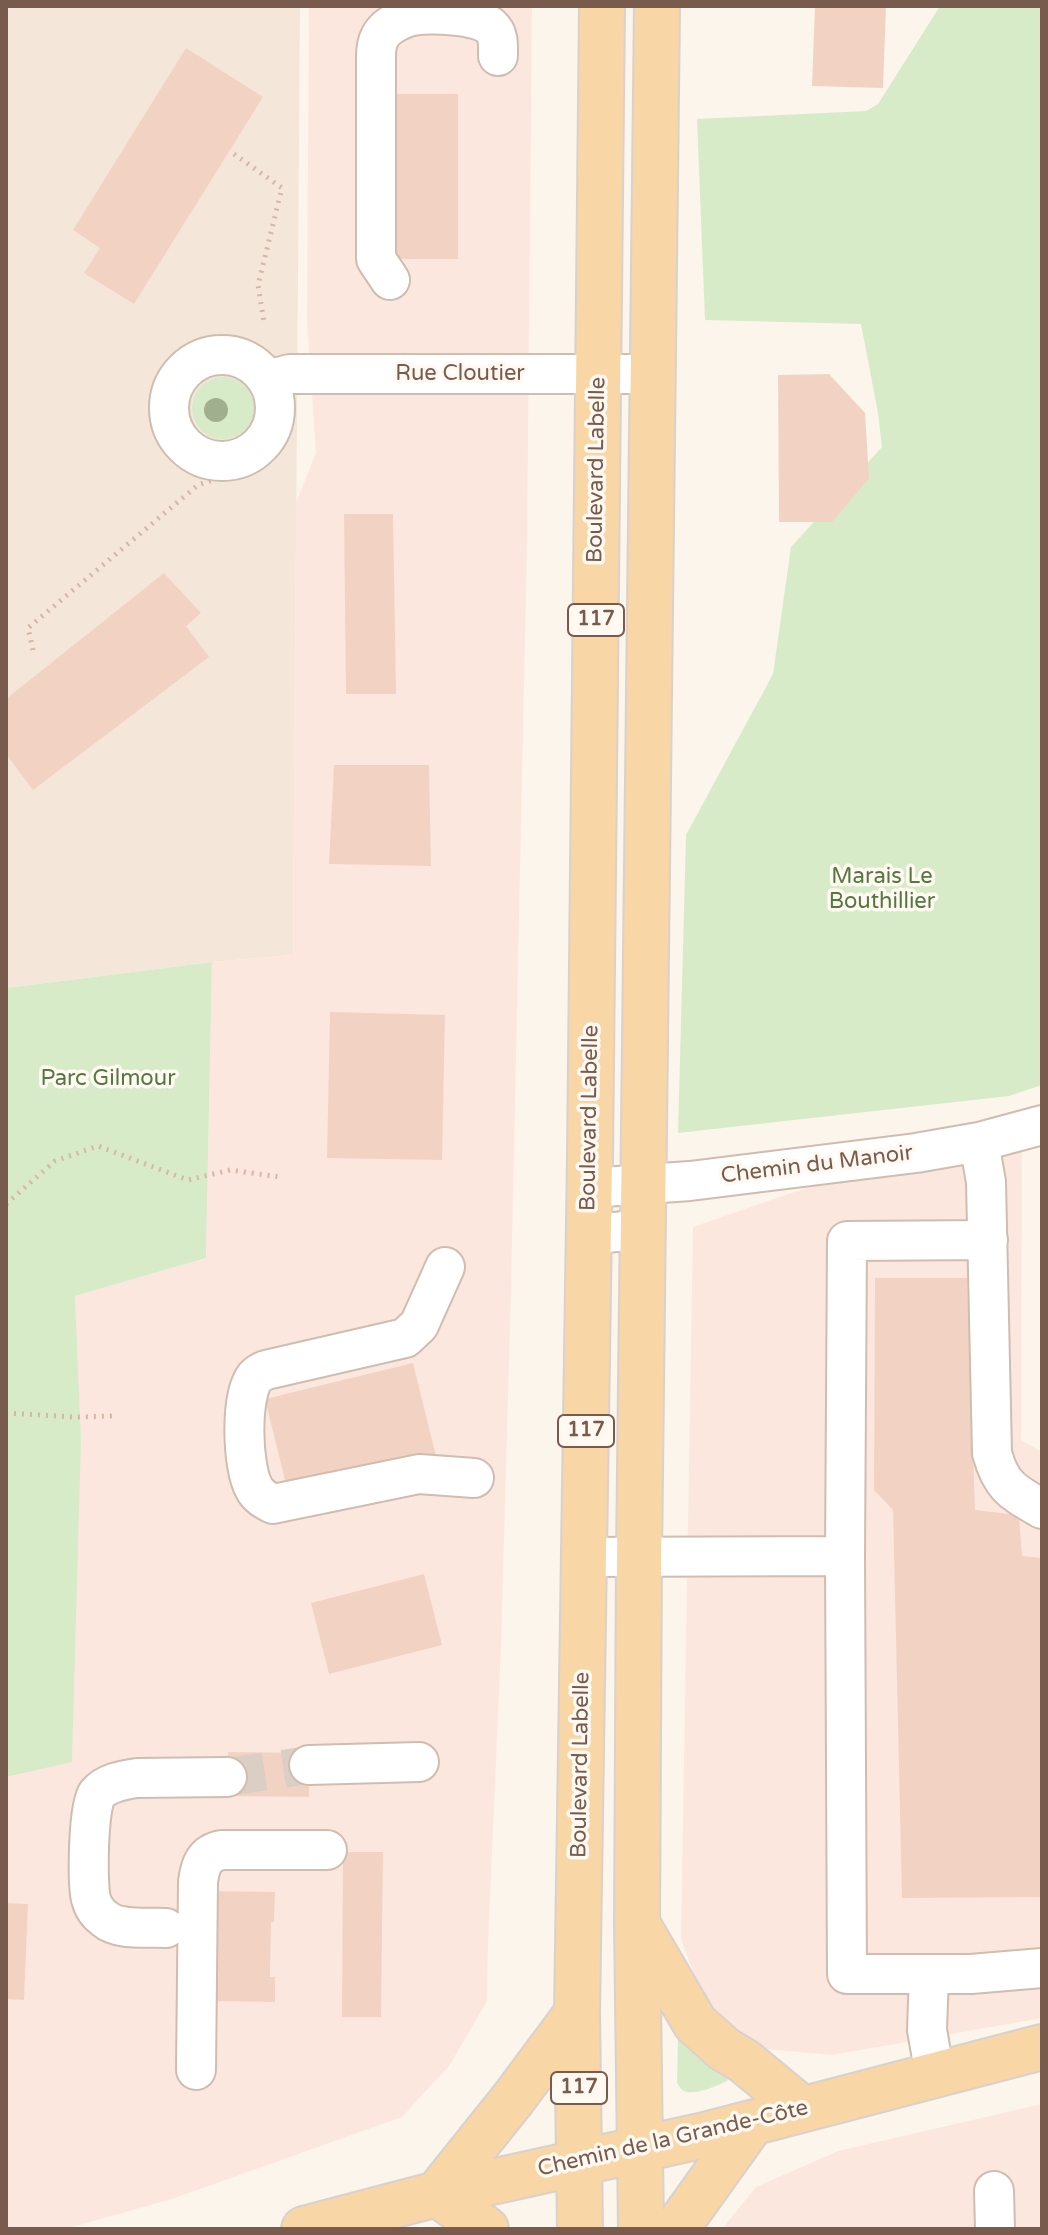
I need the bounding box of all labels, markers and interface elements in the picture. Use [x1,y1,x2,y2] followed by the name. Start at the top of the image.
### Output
[395,361,525,387] street label: Rue Cloutier
[582,377,612,563] street label: Boulevard Labelle
[568,604,624,636] road number: 117
[829,864,935,916] park label: Marais Le Bouthillier
[575,1025,605,1211] street label: Boulevard Labelle
[40,1066,176,1092] park label: Parc Gilmour
[719,1140,915,1190] street label: Chemin du Manoir
[558,1415,614,1447] road number: 117
[566,1672,596,1858] street label: Boulevard Labelle
[551,2072,607,2104] road number: 117
[535,2095,811,2183] street label: Chemin de la Grande-Côte

